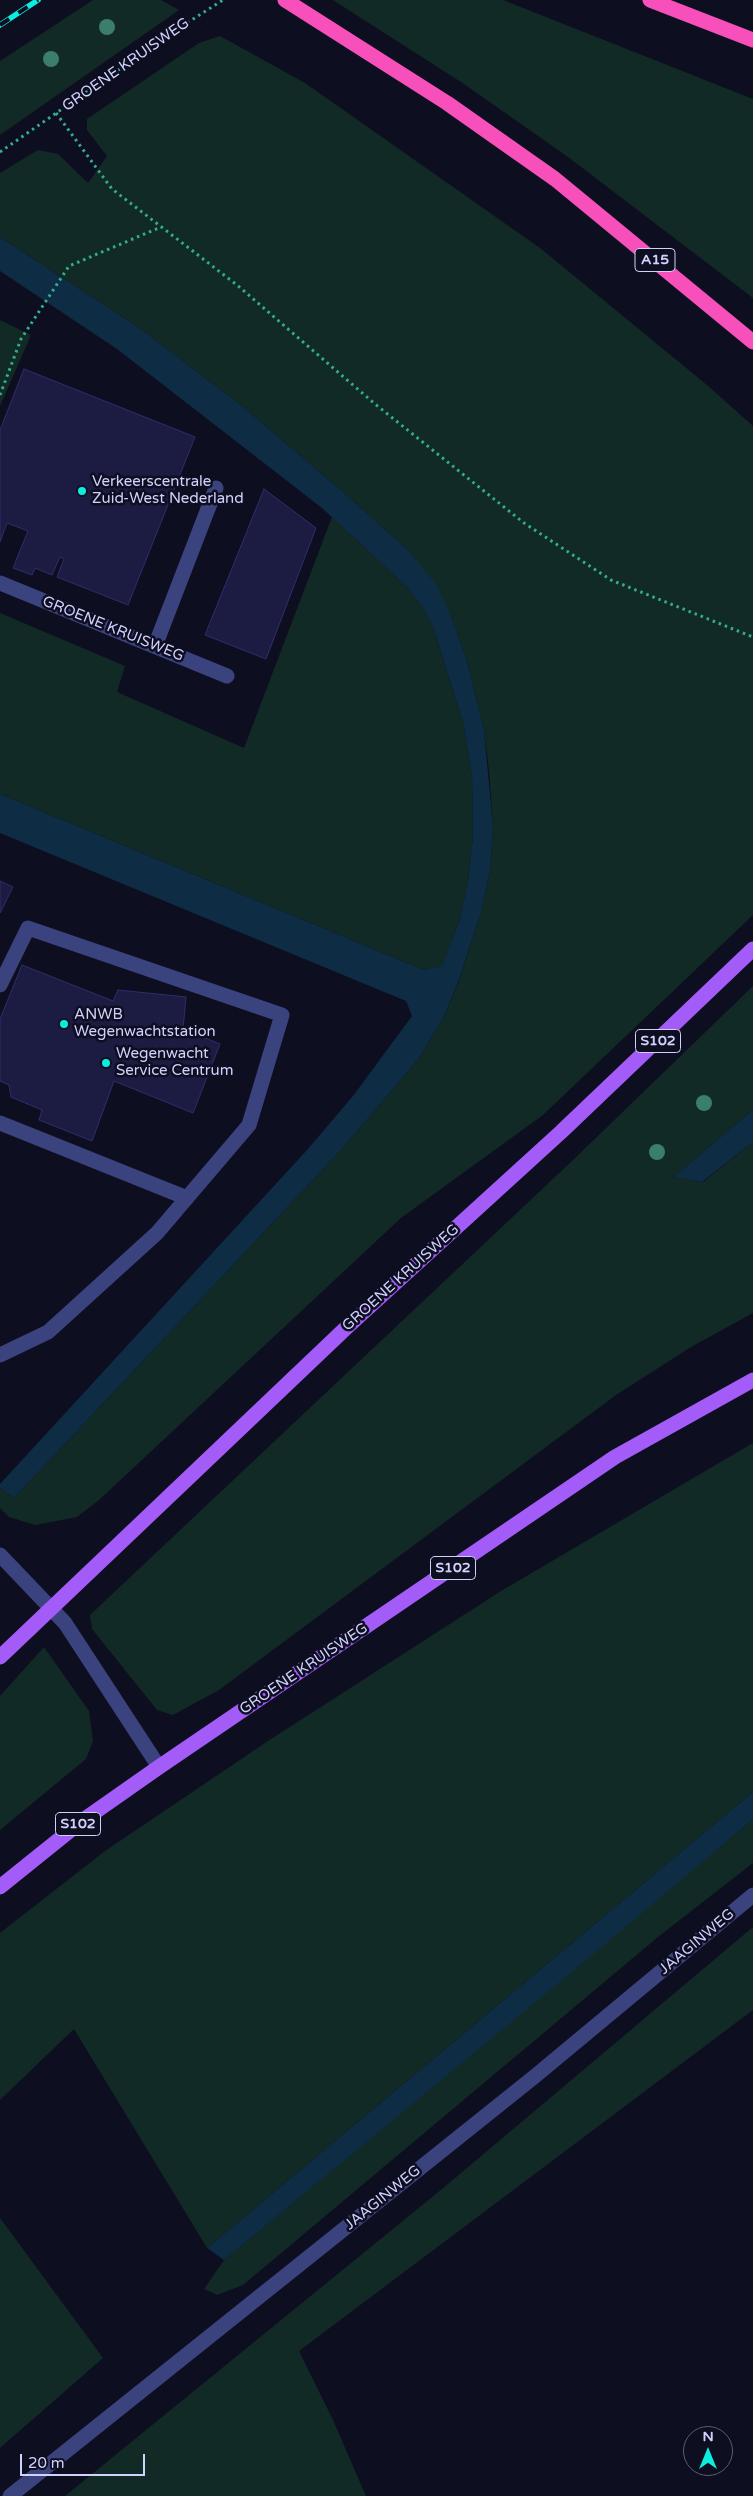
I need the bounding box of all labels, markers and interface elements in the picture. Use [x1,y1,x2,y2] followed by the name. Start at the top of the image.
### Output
[59,14,193,116] street label: GROENE KRUISWEG
[635,248,675,272] road number: A15
[92,473,244,508] place label: Verkeerscentrale Zuid-West Nederland
[76,485,88,497] marker: Verkeerscentrale Zuid-West Nederland
[40,592,186,666] street label: GROENE KRUISWEG
[74,1006,216,1041] place label: ANWB Wegenwachtstation
[58,1018,70,1030] marker: ANWB Wegenwachtstation
[636,1030,680,1052] road number: S102
[116,1045,233,1080] place label: Wegenwacht Service Centrum
[100,1057,112,1069] marker: Wegenwacht Service Centrum
[339,1221,463,1335] street label: GROENE KRUISWEG
[430,1556,476,1580] road number: S102
[236,1619,372,1719] street label: GROENE KRUISWEG
[56,1812,100,1836] road number: S102
[656,1905,738,1979] street label: JAAGINWEG
[341,2162,425,2234] street label: JAAGINWEG
[683,2426,733,2476] north arrow
[702,2428,714,2445] text: N
[22,2444,148,2476] scale bar
[28,2454,65,2472] text: 20 m

